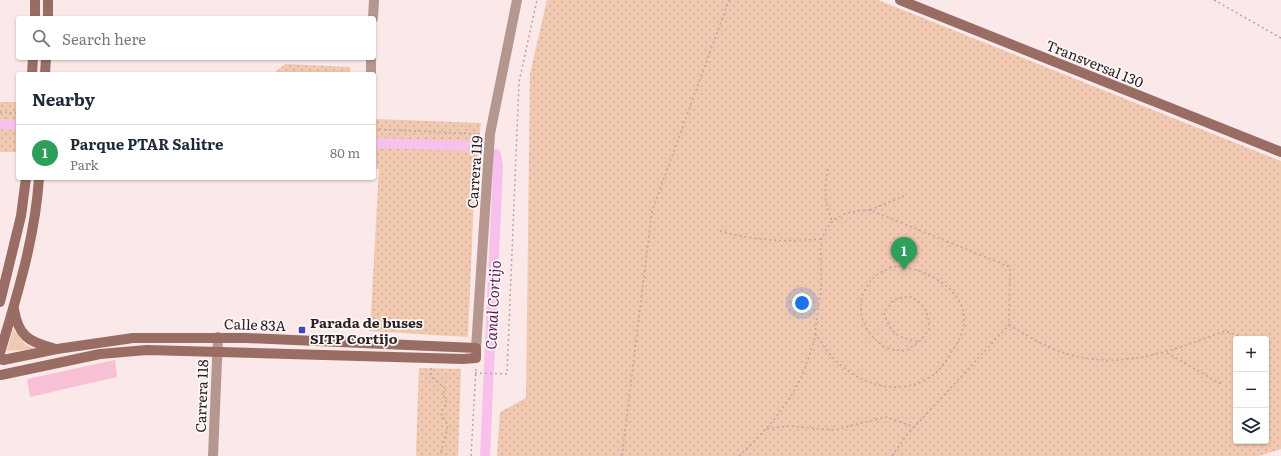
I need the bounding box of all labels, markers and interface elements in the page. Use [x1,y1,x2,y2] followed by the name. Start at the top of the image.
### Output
[16,16,376,60] search box
[30,27,52,49] icon: search
[62,27,146,50] text: Search here
[1043,34,1147,92] street label: Transversal 130
[32,86,95,111] text: Nearby
[70,132,223,155] text: Parque PTAR Salitre
[461,135,487,209] street label: Carrera 119
[42,143,48,162] text: 1
[330,143,360,162] text: 80 m
[70,155,99,174] text: Park
[891,237,917,270] pin: 1
[478,260,506,350] water label: Canal Cortijo
[792,293,812,313] your location
[310,312,423,348] place label: Parada de buses SITP Cortijo
[224,313,287,335] street label: Calle 83A
[297,325,307,335] marker: Parada de buses SITP Cortijo
[1233,336,1269,444] map controls
[1233,336,1269,372] button: +
[190,359,212,433] street label: Carrera 118
[1233,372,1269,408] button: −
[1233,408,1269,444] button: layers

